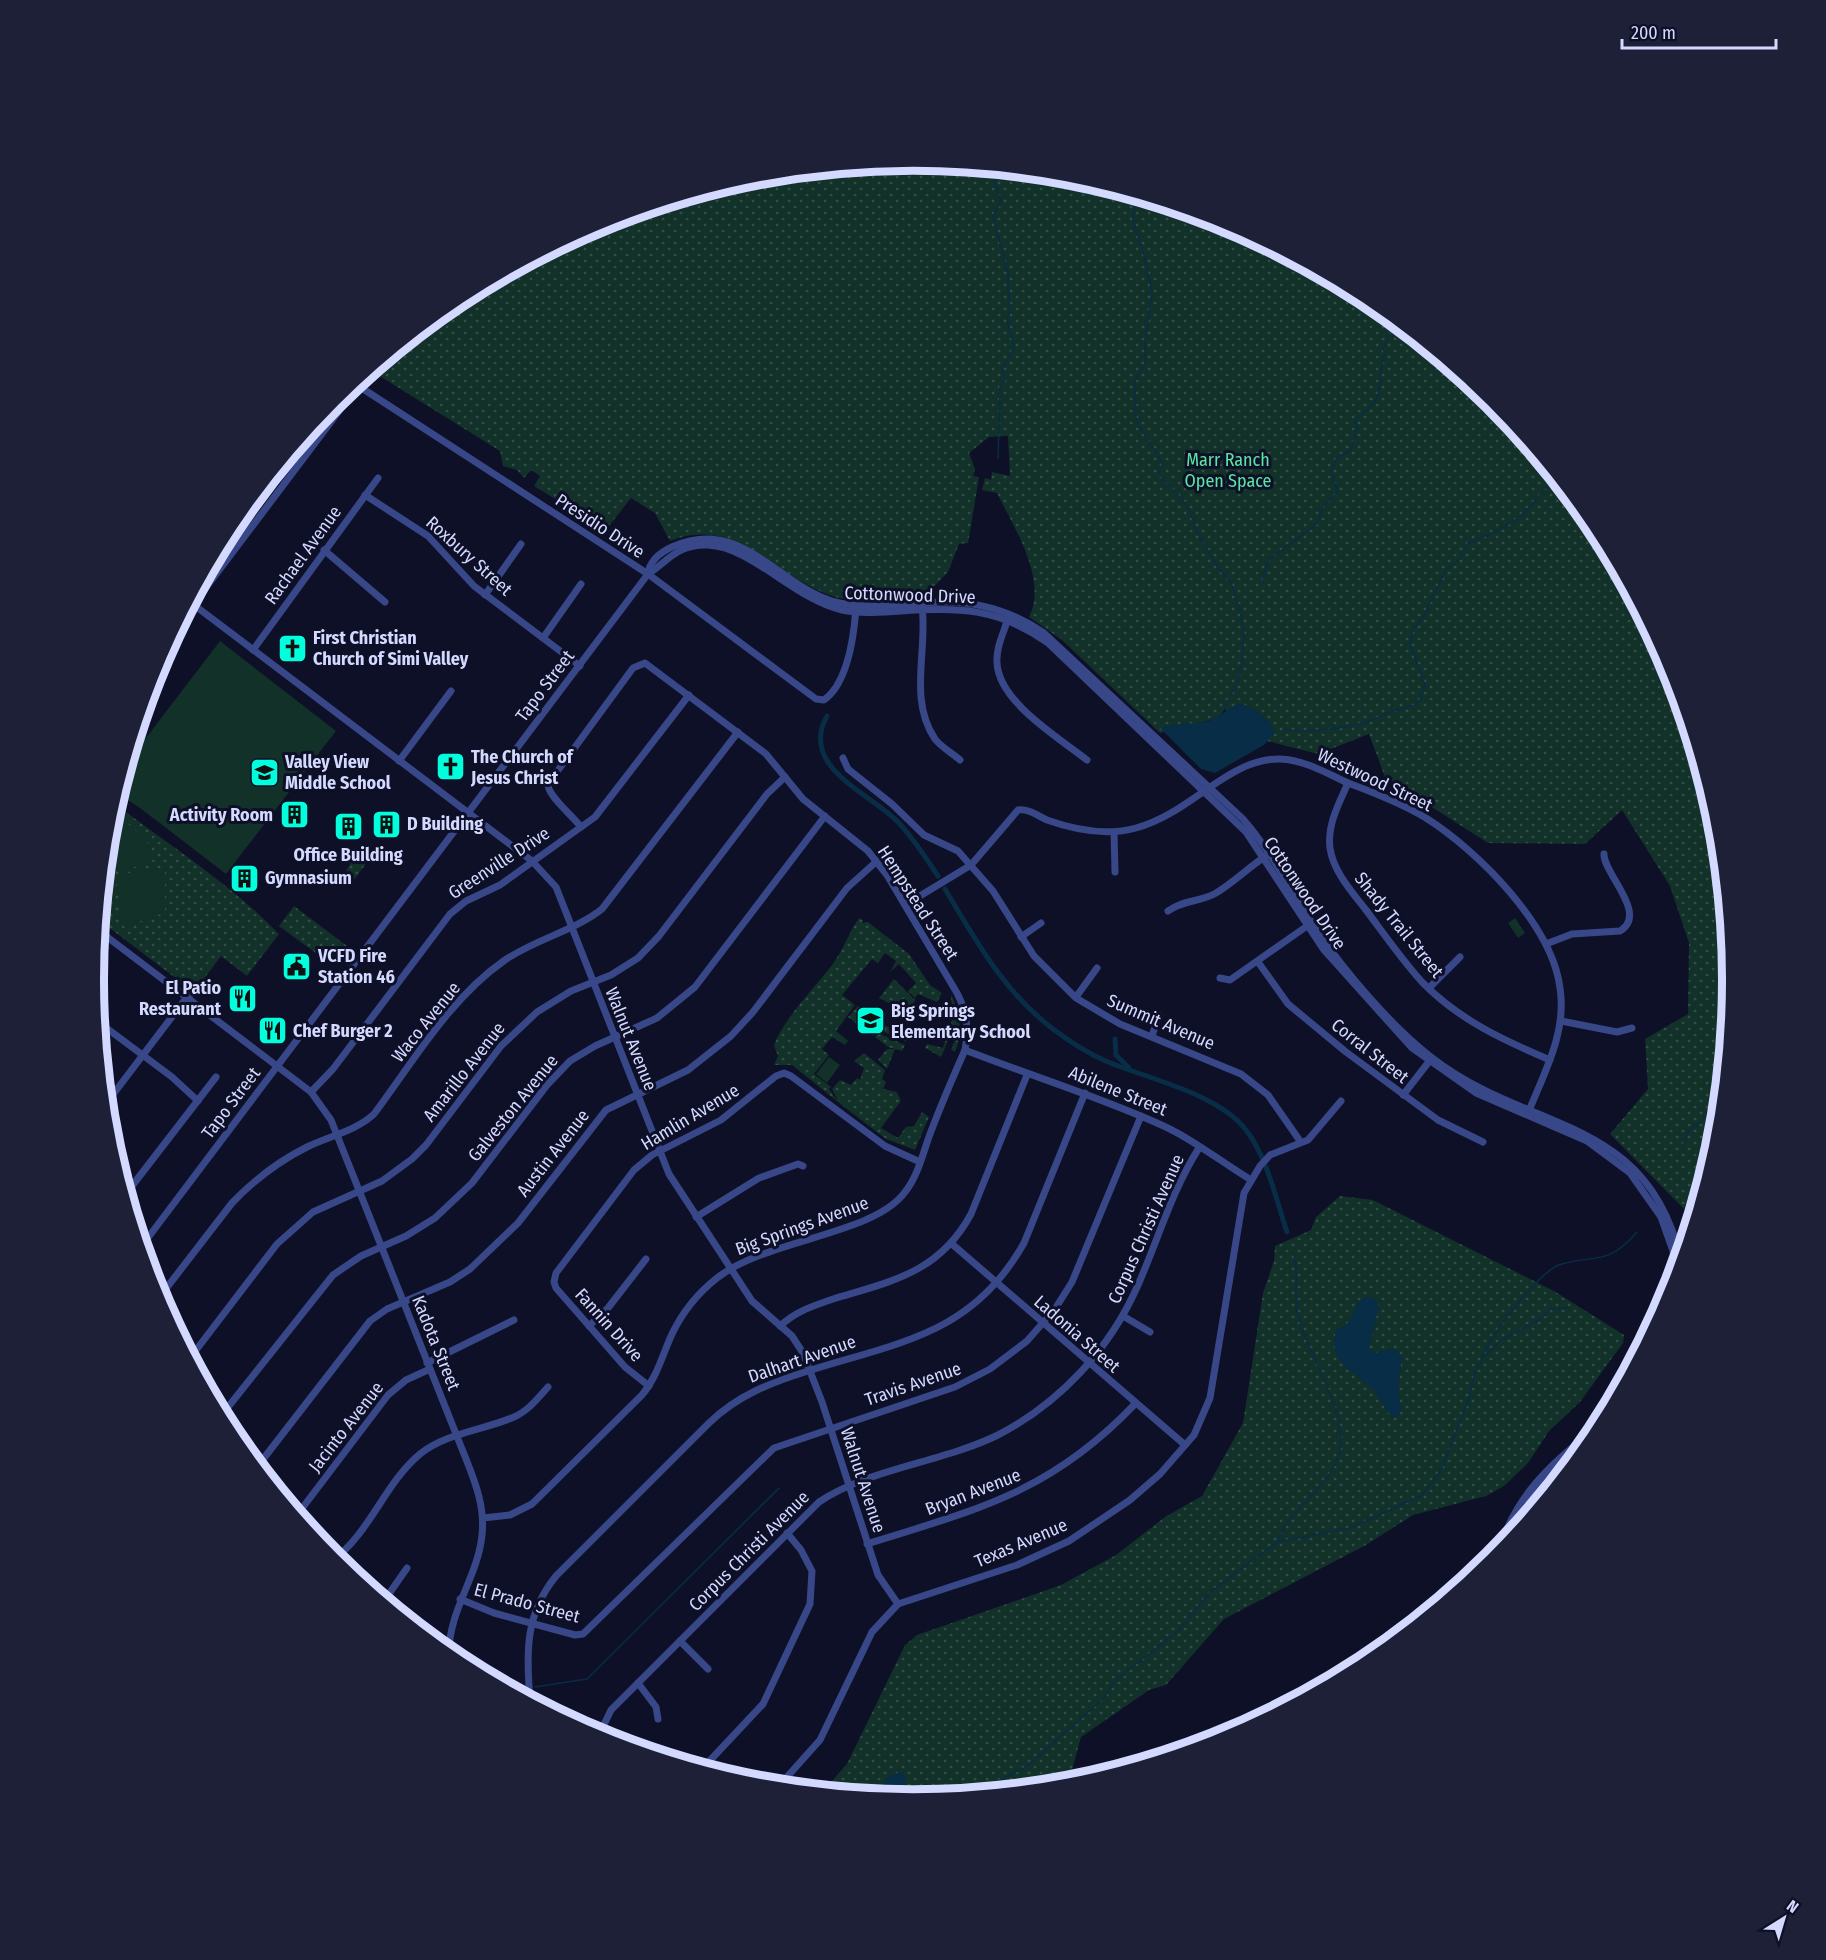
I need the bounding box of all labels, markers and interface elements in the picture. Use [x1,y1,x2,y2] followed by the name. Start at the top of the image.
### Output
[1622,12,1776,50] scale bar
[1631,22,1676,44] text: 200 m
[1185,449,1272,492] park label: Marr Ranch Open Space
[551,489,649,563] street label: Presidio Drive
[260,501,346,609] street label: Rachael Avenue
[421,512,517,601] street label: Roxbury Street
[844,582,976,608] street label: Cottonwood Drive
[313,627,469,670] place label: First Christian Church of Simi Valley
[276,632,308,664] church icon: First Christian Church of Simi Valley
[511,646,579,726] street label: Tapo Street
[1314,744,1436,816] street label: Westwood Street
[470,746,575,789] place label: The Church of Jesus Christ
[284,751,391,794] place label: Valley View Middle School
[434,751,466,783] church icon: The Church of Jesus Christ
[248,756,280,788] school or university icon: Valley View Middle School
[278,799,310,831] building icon: Activity Room
[169,804,273,826] place label: Activity Room
[370,808,402,840] building icon: D Building
[332,810,364,842] building icon: Office Building
[407,813,483,835] place label: D Building
[444,822,554,904] street label: Greenville Drive
[1259,832,1351,954] street label: Cottonwood Drive
[873,842,963,965] street label: Hempstead Street
[293,844,403,866] place label: Office Building
[228,862,260,894] building icon: Gymnasium
[265,867,352,889] place label: Gymnasium
[1350,868,1448,982] street label: Shady Trail Street
[317,945,395,988] place label: VCFD Fire Station 46
[281,950,313,982] public building icon: VCFD Fire Station 46
[139,977,222,1020] place label: El Patio Restaurant
[387,977,465,1067] street label: Waco Avenue
[226,982,258,1014] restaurant icon: El Patio Restaurant
[600,984,662,1094] street label: Walnut Avenue
[1104,989,1218,1055] street label: Summit Avenue
[891,1000,1030,1043] place label: Big Springs Elementary School
[854,1005,886,1037] school or university icon: Big Springs Elementary School
[1327,1014,1413,1088] street label: Corral Street
[256,1015,288,1047] restaurant icon: Chef Burger 2
[418,1018,510,1126] street label: Amarillo Avenue
[293,1020,393,1042] place label: Chef Burger 2
[463,1050,563,1166] street label: Galveston Avenue
[1066,1061,1170,1121] street label: Abilene Street
[197,1063,265,1143] street label: Tapo Street
[637,1079,743,1155] street label: Hamlin Avenue
[512,1105,594,1201] street label: Austin Avenue
[1103,1151,1189,1307] street label: Corpus Christi Avenue
[732,1192,872,1260] street label: Big Springs Avenue
[570,1284,648,1366] street label: Fannin Drive
[1029,1291,1125,1378] street label: Ladonia Street
[407,1292,465,1394] street label: Kadota Street
[745,1330,859,1388] street label: Dalhart Avenue
[862,1357,964,1411] street label: Travis Avenue
[304,1377,388,1477] street label: Jacinto Avenue
[836,1425,890,1536] street label: Walnut Avenue
[922,1464,1024,1520] street label: Bryan Avenue
[684,1486,814,1616] street label: Corpus Christi Avenue
[971,1514,1071,1572] street label: Texas Avenue
[472,1578,582,1628] street label: El Prado Street
[1754,1888,1814,1948] north arrow
[1783,1896,1802,1917] text: N

